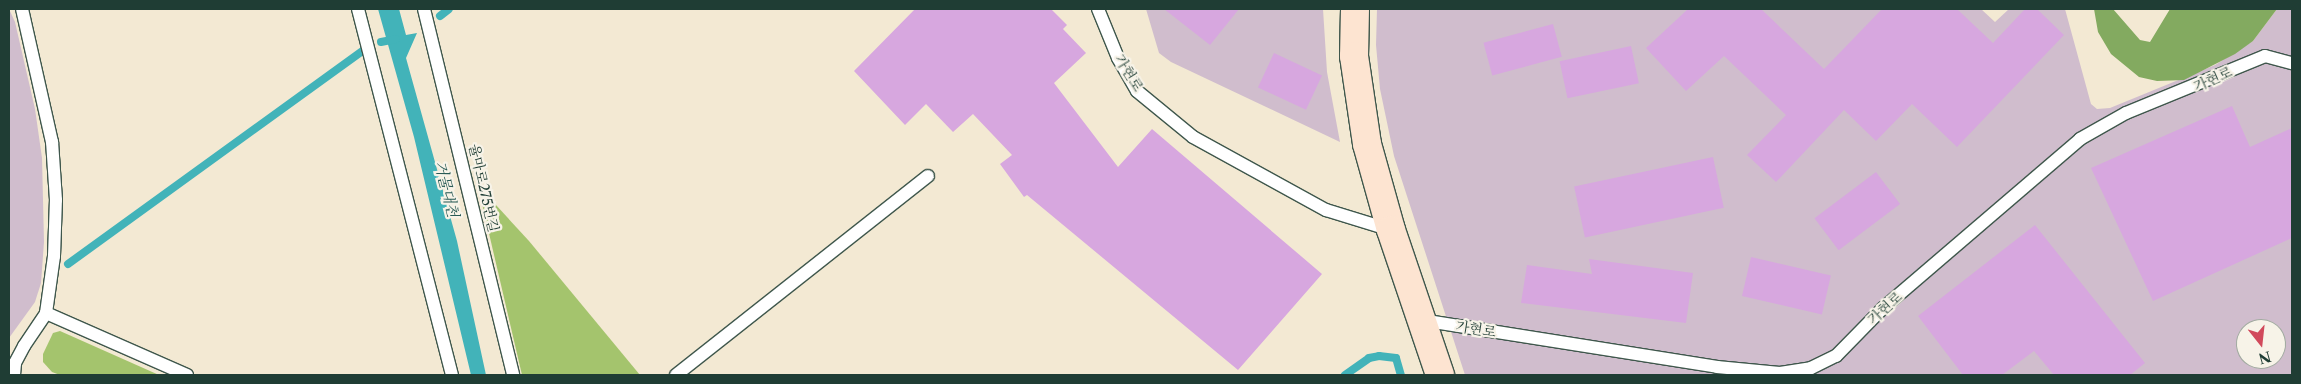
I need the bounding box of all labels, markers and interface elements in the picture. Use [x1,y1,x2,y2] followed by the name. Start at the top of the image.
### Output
[1111,51,1147,95] street label: 가현로
[2191,63,2235,95] street label: 가현로
[466,142,502,234] street label: 율마로275번길
[431,159,463,219] water label: 거물대천
[1864,288,1906,328] street label: 가현로
[1455,318,1497,340] street label: 가현로
[2236,319,2286,369] north arrow
[2257,347,2273,368] text: N

